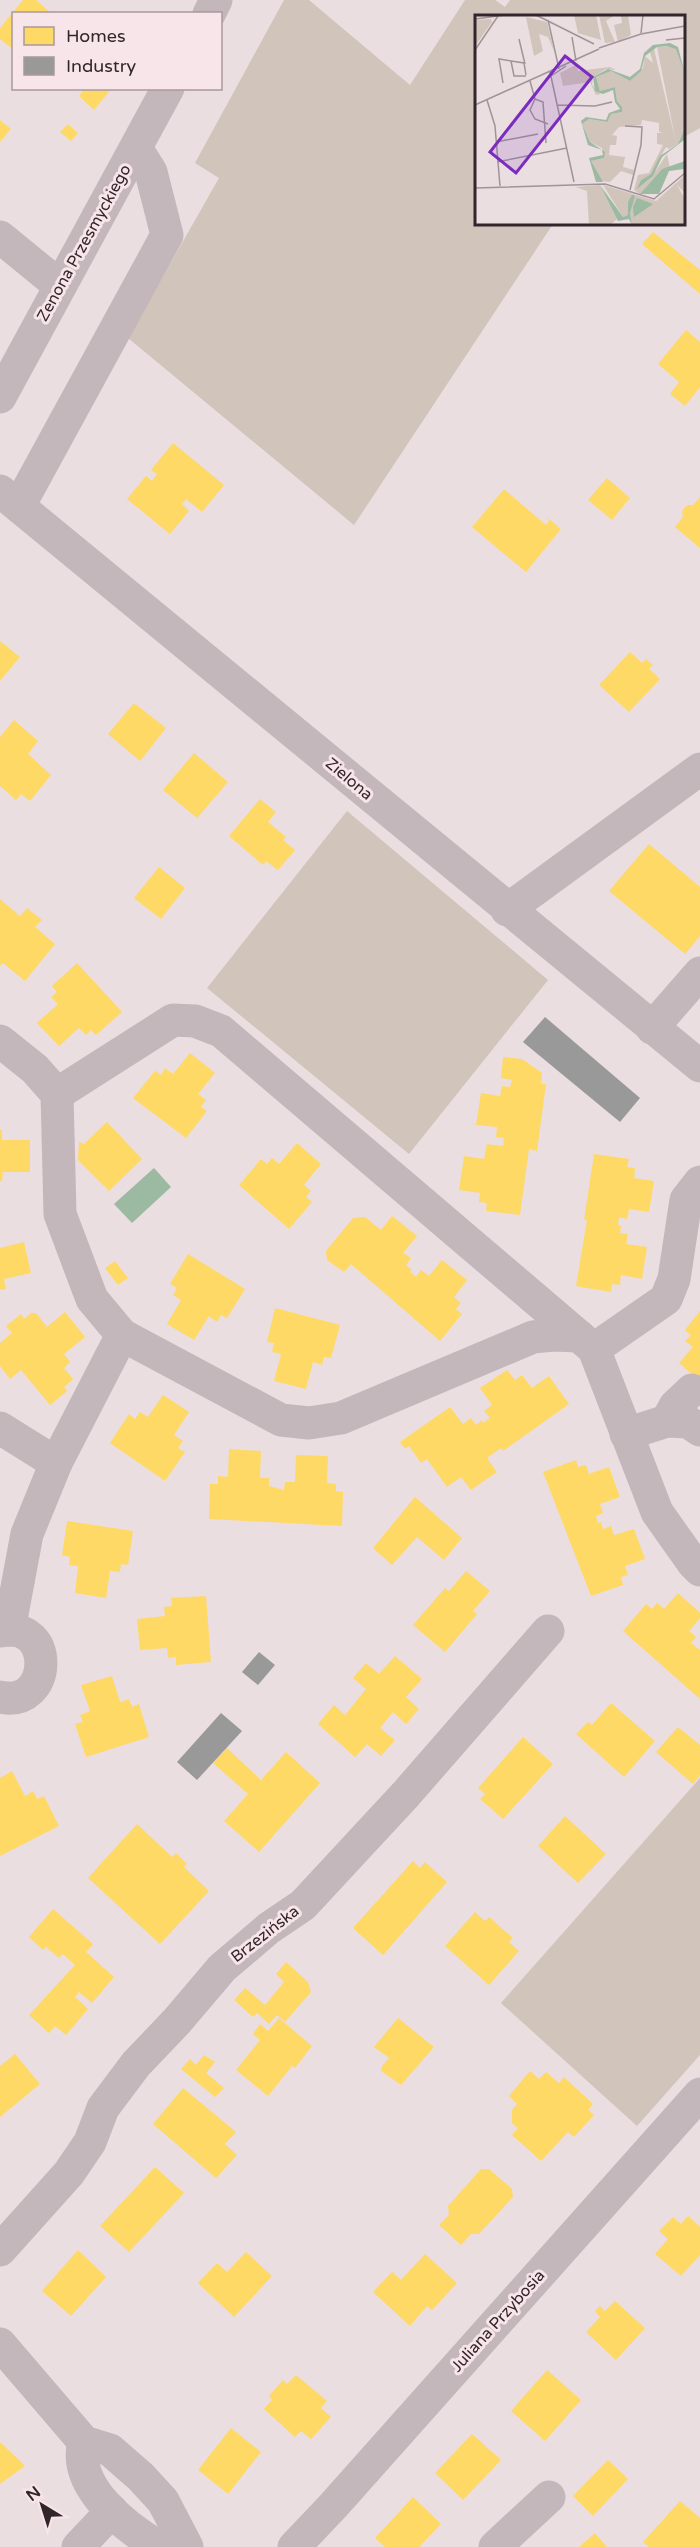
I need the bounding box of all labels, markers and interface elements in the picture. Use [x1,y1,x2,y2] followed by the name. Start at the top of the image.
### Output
[12,12,222,90] legend
[475,15,685,225] inset map
[66,25,126,47] text: Homes
[66,55,137,77] text: Industry
[33,161,135,325] street label: Zenona Przesmyckiego
[321,753,377,805] street label: Zielona
[227,1901,303,1967] street label: Brzezińska
[447,2266,549,2376] street label: Juliana Przybosia
[12,2475,72,2535] north arrow
[22,2482,45,2506] text: N

